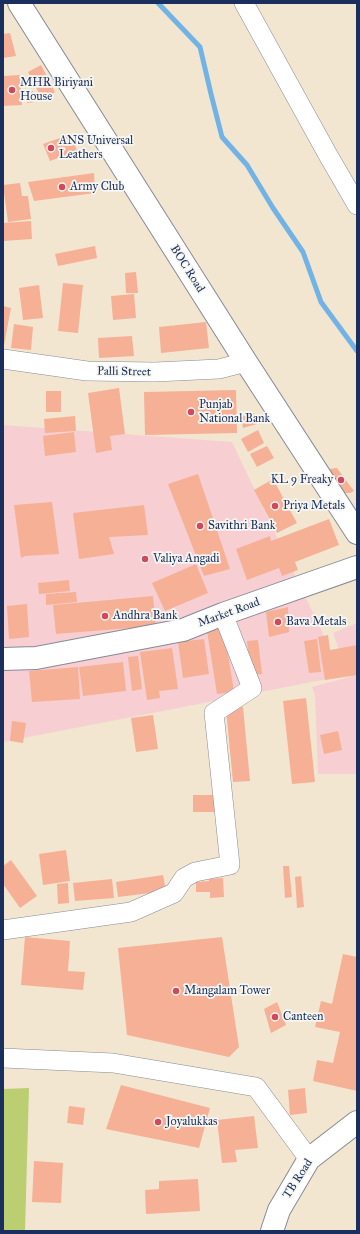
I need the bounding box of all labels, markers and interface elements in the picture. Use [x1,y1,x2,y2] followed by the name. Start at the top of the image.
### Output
[20,76,93,104] place label: MHR Biriyani House
[7,85,17,95] marker: MHR Biriyani House
[59,134,133,162] place label: ANS Universal Leathers
[46,143,56,153] marker: ANS Universal Leathers
[70,180,124,194] place label: Army Club
[57,182,67,192] marker: Army Club
[167,243,207,295] street label: BOC Road
[97,364,151,380] street label: Palli Street
[199,398,270,426] place label: Punjab National Bank
[186,407,196,417] marker: Punjab National Bank
[271,473,333,487] place label: KL 9 Freaky
[336,475,346,485] marker: KL 9 Freaky
[283,499,345,513] place label: Priya Metals
[270,501,280,511] marker: Priya Metals
[208,519,275,533] place label: Savithri Bank
[195,521,205,531] marker: Savithri Bank
[153,552,220,566] place label: Valiya Angadi
[140,554,150,564] marker: Valiya Angadi
[196,595,262,631] street label: Market Road
[113,609,177,623] place label: Andhra Bank
[100,611,110,621] marker: Andhra Bank
[286,615,346,629] place label: Bava Metals
[273,617,283,627] marker: Bava Metals
[184,984,270,998] place label: Mangalam Tower
[171,986,181,996] marker: Mangalam Tower
[283,1010,323,1024] place label: Canteen
[270,1012,280,1022] marker: Canteen
[166,1115,217,1129] place label: Joyalukkas
[153,1117,163,1127] marker: Joyalukkas
[280,1156,316,1202] street label: TB Road

